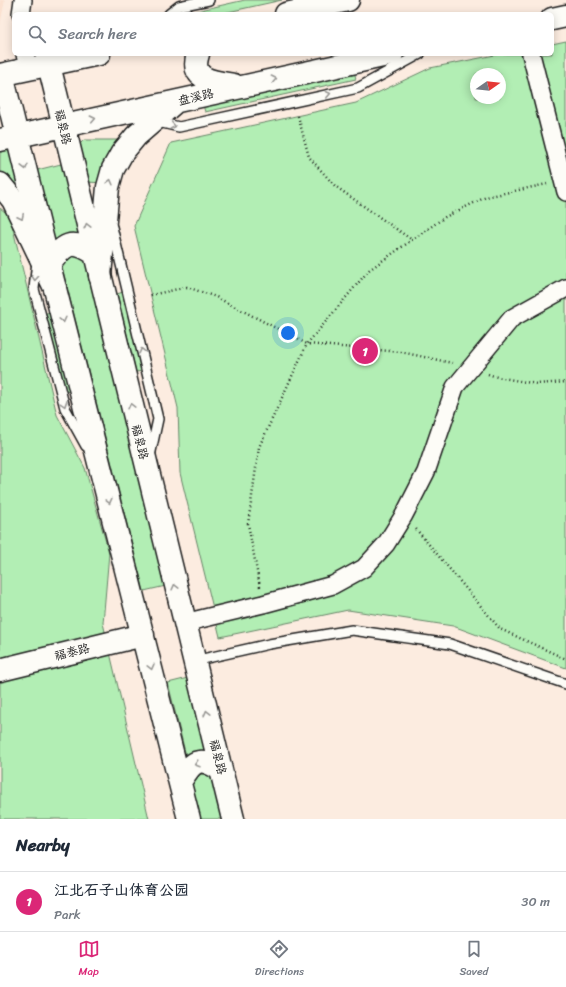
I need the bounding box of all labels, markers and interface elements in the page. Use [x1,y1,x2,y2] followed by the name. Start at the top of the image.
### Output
[12,12,554,56] search box
[58,21,137,47] text: Search here
[26,23,48,45] icon: search
[470,68,506,104] north arrow
[271,76,278,84] one-way arrow
[176,82,216,112] street label: 盘溪路
[324,91,331,99] one-way arrow
[48,107,78,147] street label: 福泉路
[90,116,96,124] one-way arrow
[170,121,177,129] one-way arrow
[20,163,29,170] one-way arrow
[105,179,113,185] one-way arrow
[16,213,24,220] one-way arrow
[84,222,92,229] one-way arrow
[31,275,40,281] one-way arrow
[58,317,67,324] one-way arrow
[278,323,298,343] your location
[352,336,378,366] pin: 1
[138,348,147,355] one-way arrow
[60,401,68,408] one-way arrow
[128,403,136,410] one-way arrow
[125,422,155,462] street label: 福泉路
[104,497,113,504] one-way arrow
[172,584,180,590] one-way arrow
[52,637,92,667] street label: 福泰路
[146,664,155,671] one-way arrow
[203,710,211,716] one-way arrow
[203,737,233,777] street label: 福泉路
[194,759,201,768] one-way arrow
[16,830,70,860] text: Nearby
[54,877,189,903] text: 江北石子山体育公园
[26,890,32,913] text: 1
[521,890,550,913] text: 30 m
[54,903,81,926] text: Park
[78,938,100,981] tab: Map
[255,938,304,981] tab: Directions
[459,938,488,981] tab: Saved

